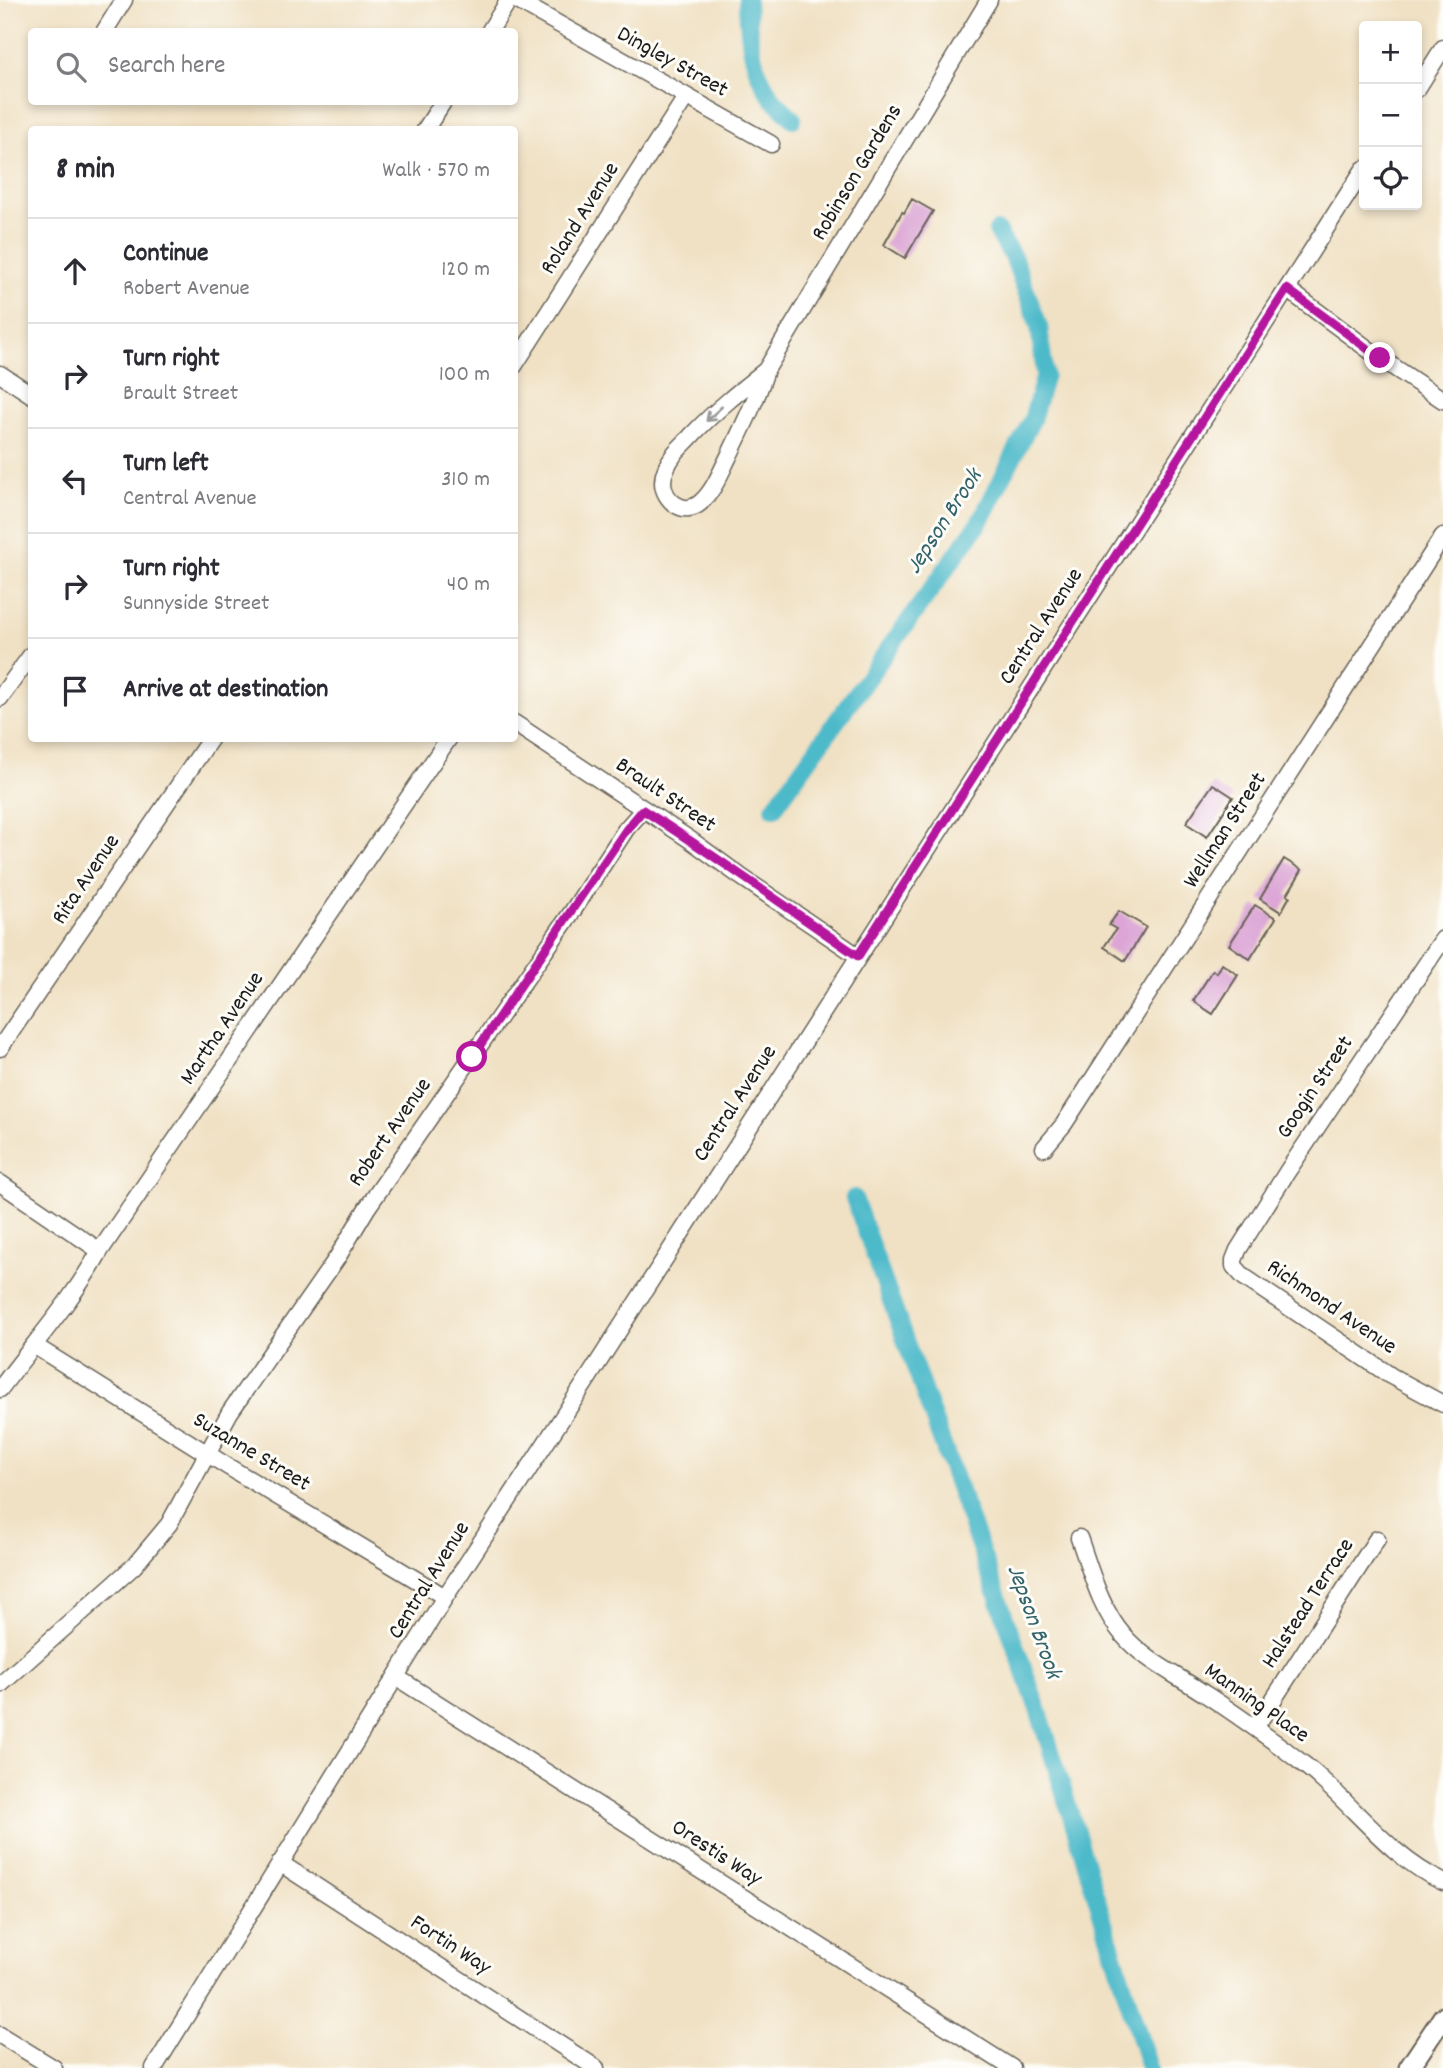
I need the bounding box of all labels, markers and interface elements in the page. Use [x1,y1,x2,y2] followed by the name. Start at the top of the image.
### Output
[610,19,734,107] street label: Dingley Street
[1359,21,1422,210] map controls
[1359,21,1422,84] button: +
[28,28,518,105] search box
[52,48,90,86] icon: search
[108,48,226,85] text: Search here
[1359,84,1422,147] button: −
[804,98,912,248] street label: Robinson Gardens
[1359,147,1422,210] button: locate
[56,150,115,193] text: 8 min
[382,155,490,188] text: Walk · 570 m
[533,156,629,282] street label: Roland Avenue
[123,236,208,273] text: Continue
[56,252,94,290] icon: ahead
[441,254,490,287] text: 120 m
[123,273,250,306] text: Robert Avenue
[123,341,220,378] text: Turn right
[1364,342,1395,373] route end
[56,357,94,395] icon: right
[439,359,490,392] text: 100 m
[123,378,238,411] text: Brault Street
[706,405,723,422] one-way arrow
[123,446,209,483] text: Turn left
[898,461,993,581] water label: Jepson Brook
[56,462,94,500] icon: left
[441,464,490,497] text: 310 m
[123,483,257,516] text: Central Avenue
[123,551,220,588] text: Turn right
[992,562,1092,692] street label: Central Avenue
[56,567,94,605] icon: right
[447,569,490,602] text: 40 m
[123,588,270,621] text: Sunnyside Street
[56,672,94,710] icon: arrive
[123,672,328,709] text: Arrive at destination
[608,750,722,842] street label: Brault Street
[1176,766,1276,896] street label: Wellman Street
[45,828,129,932] street label: Rita Avenue
[173,966,273,1092] street label: Martha Avenue
[1269,1030,1363,1146] street label: Googin Street
[686,1039,786,1169] street label: Central Avenue
[456,1041,487,1072] route start
[341,1072,441,1194] street label: Robert Avenue
[1259,1252,1403,1364] street label: Richmond Avenue
[186,1405,316,1501] street label: Suzanne Street
[381,1516,479,1646] street label: Central Avenue
[1254,1532,1364,1676] street label: Halstead Terrace
[997,1560,1070,1686] water label: Jepson Brook
[1197,1656,1315,1752] street label: Manning Place
[664,1812,769,1896] street label: Orestis Way
[403,1907,498,1985] street label: Fortin Way

